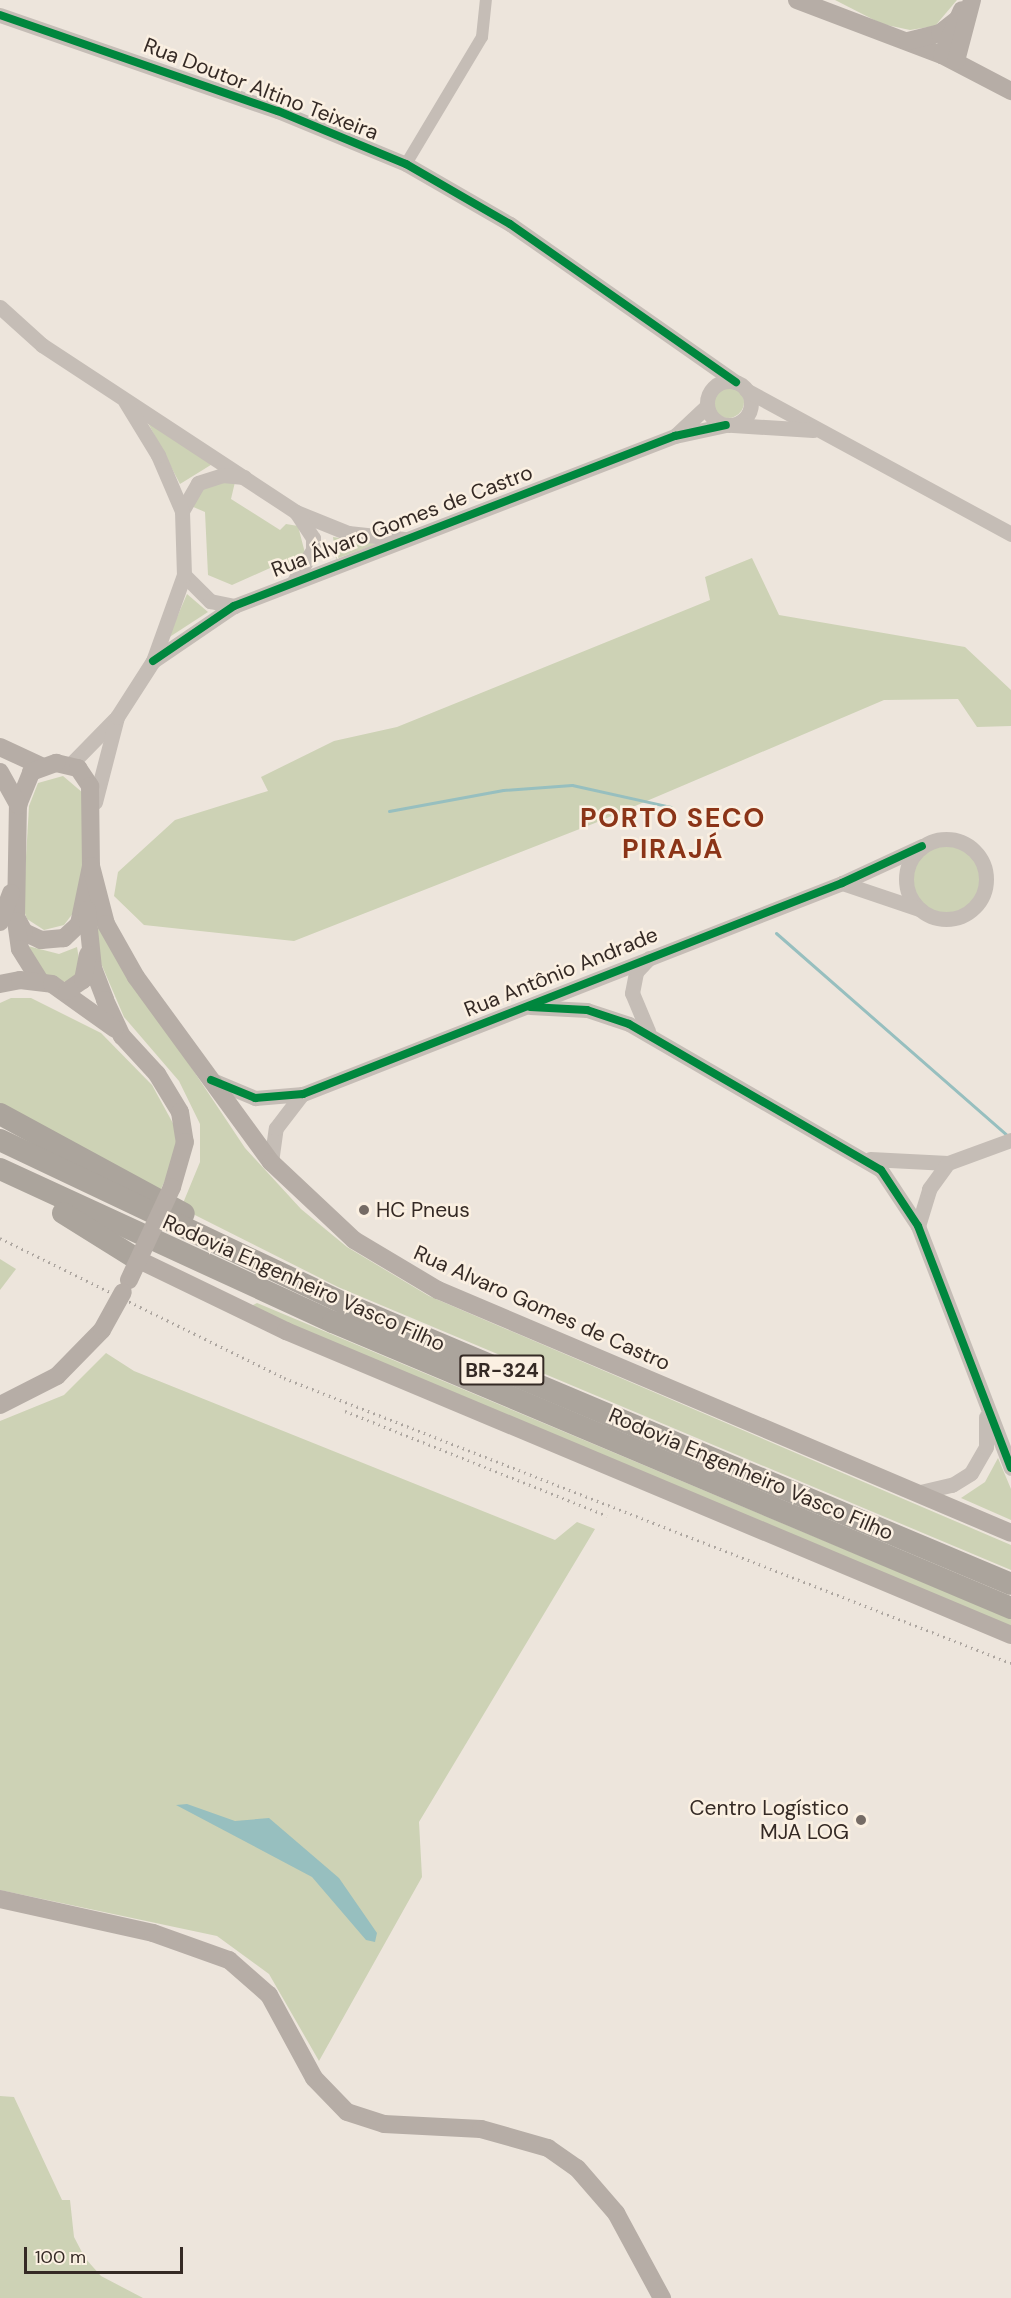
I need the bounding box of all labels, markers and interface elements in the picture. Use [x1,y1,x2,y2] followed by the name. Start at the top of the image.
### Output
[140,33,382,145] street label: Rua Doutor Altino Teixeira
[268,459,536,583] street label: Rua Álvaro Gomes de Castro
[580,801,766,864] district label: PORTO SECO PIRAJÁ
[461,922,661,1022] street label: Rua Antônio Andrade
[376,1197,470,1223] place label: HC Pneus
[357,1203,371,1217] marker: HC Pneus
[159,1209,449,1357] street label: Rodovia Engenheiro Vasco Filho
[410,1240,674,1376] street label: Rua Alvaro Gomes de Castro
[458,1353,546,1387] road number: BR-324
[605,1403,897,1545] street label: Rodovia Engenheiro Vasco Filho
[689,1795,849,1845] place label: Centro Logístico MJA LOG
[854,1813,868,1827] marker: Centro Logístico MJA LOG
[27,2235,186,2273] scale bar
[35,2245,86,2269] text: 100 m

